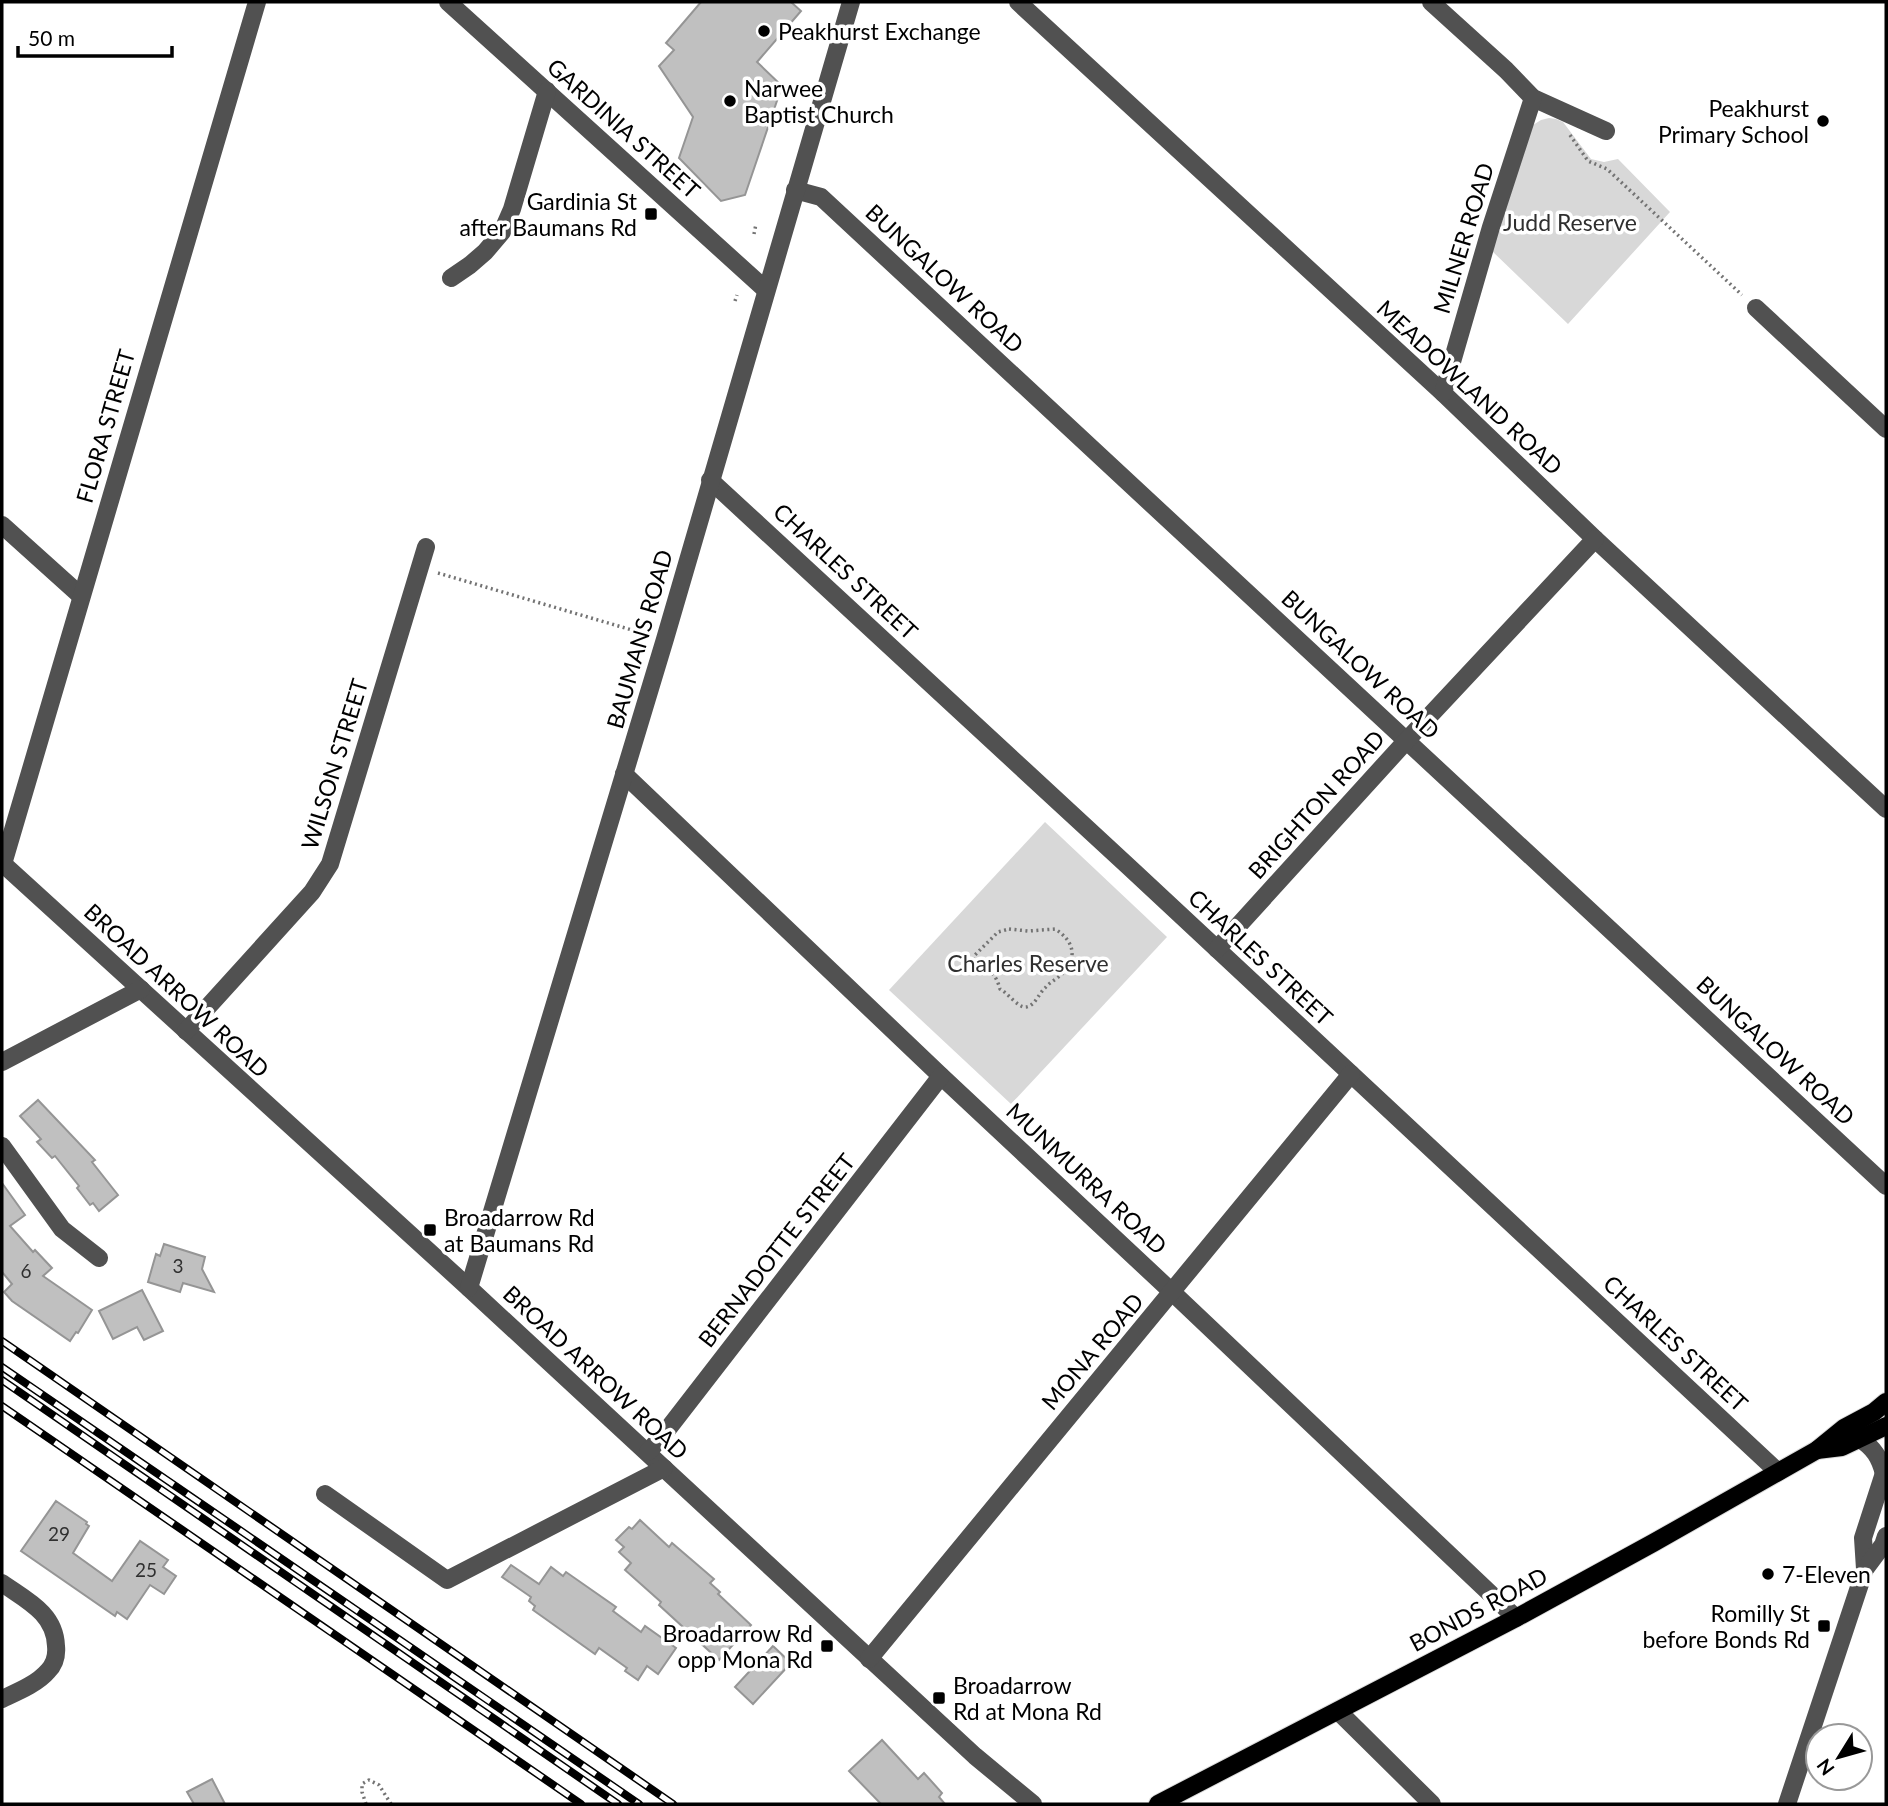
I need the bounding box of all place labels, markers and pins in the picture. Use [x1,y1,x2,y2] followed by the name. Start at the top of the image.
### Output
[778,17,981,45] place label: Peakhurst Exchange
[756,23,772,39] marker: Peakhurst Exchange
[744,74,894,128] place label: Narwee Baptist Church
[722,93,738,109] marker: Narwee Baptist Church
[1658,94,1810,148] place label: Peakhurst Primary School
[1815,113,1831,129] marker: Peakhurst Primary School
[459,187,638,241] place label: Gardinia St after Baumans Rd
[643,206,659,222] marker: Gardinia St after Baumans Rd
[444,1203,595,1257] place label: Broadarrow Rd at Baumans Rd
[422,1222,438,1238] marker: Broadarrow Rd at Baumans Rd
[1782,1560,1871,1588] place label: 7-Eleven
[1760,1566,1776,1582] marker: 7-Eleven
[1642,1599,1811,1653] place label: Romilly St before Bonds Rd
[1816,1618,1832,1634] marker: Romilly St before Bonds Rd
[662,1619,813,1673] place label: Broadarrow Rd opp Mona Rd
[819,1638,835,1654] marker: Broadarrow Rd opp Mona Rd
[953,1671,1102,1725] place label: Broadarrow Rd at Mona Rd
[931,1690,947,1706] marker: Broadarrow Rd at Mona Rd

